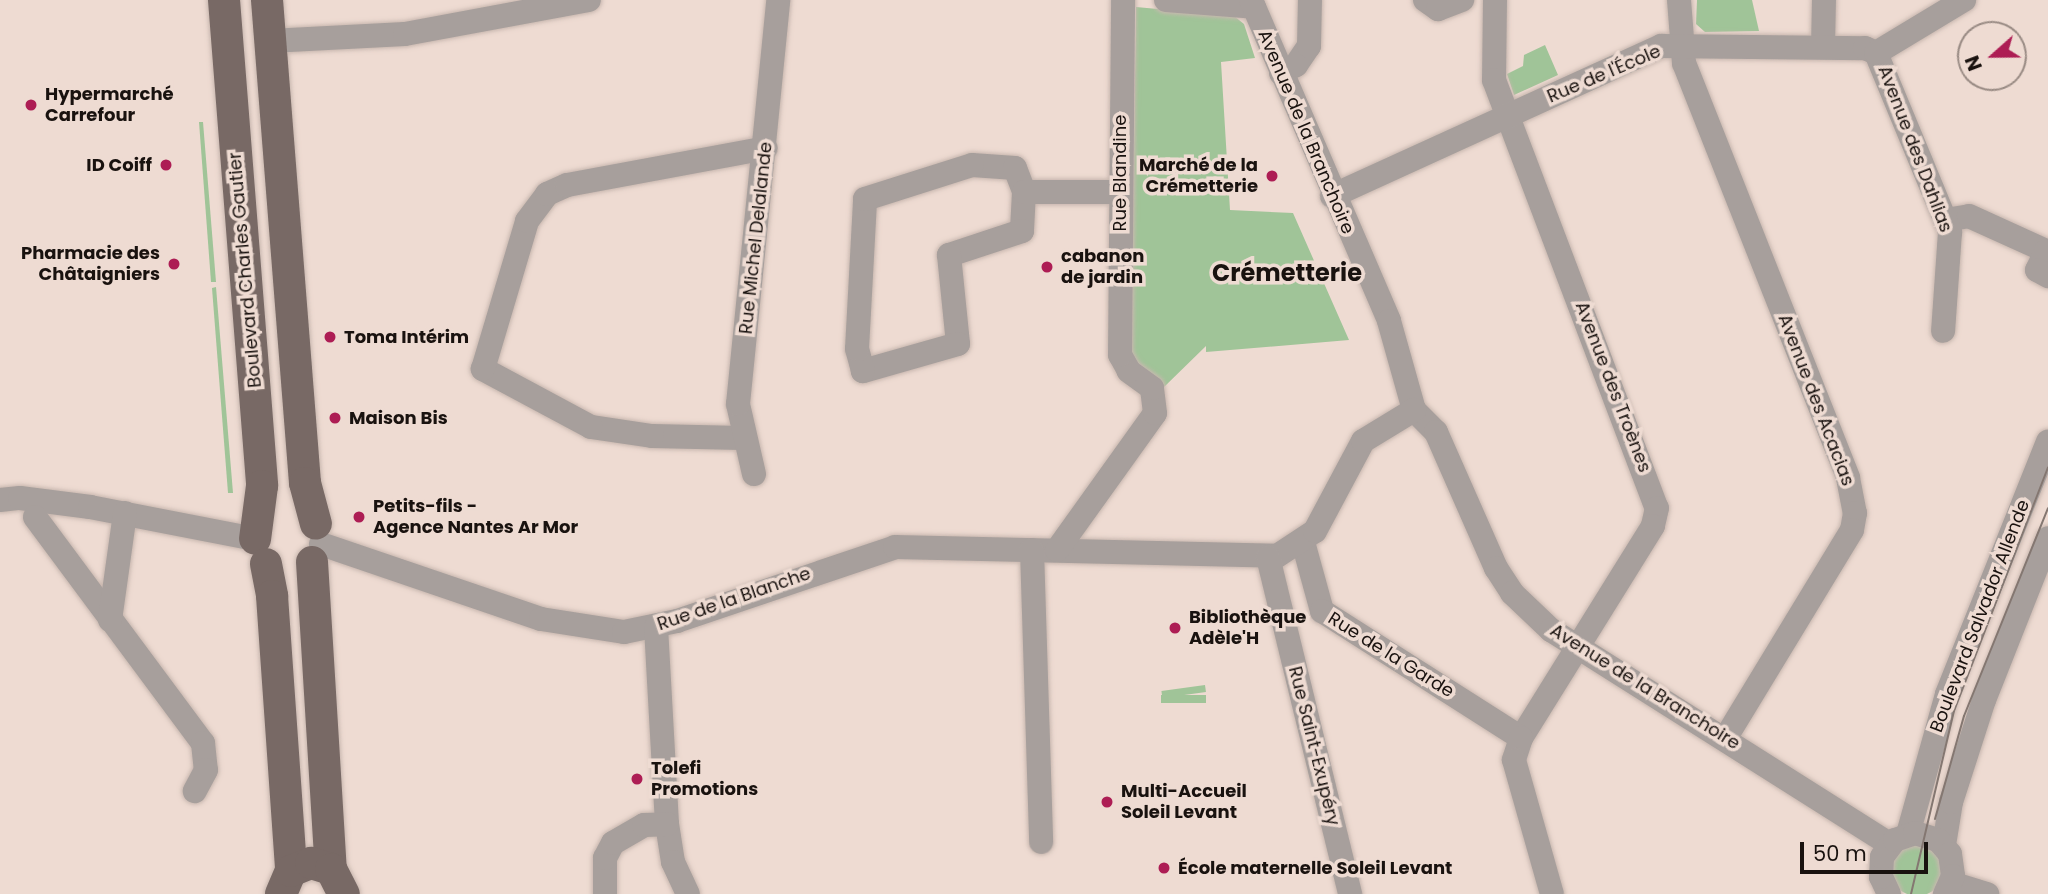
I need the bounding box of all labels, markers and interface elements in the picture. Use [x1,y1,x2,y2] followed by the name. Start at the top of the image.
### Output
[1957,21,2027,91] north arrow
[1253,27,1359,237] street label: Avenue de la Branchoire
[1544,40,1664,108] street label: Rue de l'École
[1959,51,1989,75] text: N
[1873,63,1957,235] street label: Avenue des Dahlias
[45,84,174,126] place label: Hypermarché Carrefour
[23,97,39,113] marker: Hypermarché Carrefour
[1109,115,1131,231] street label: Rue Blandine
[735,141,777,335] street label: Rue Michel Delalande
[224,151,266,389] street label: Boulevard Charles Gautier
[86,154,152,176] place label: ID Coiff
[1139,155,1258,198] place label: Marché de la Crémetterie
[158,157,174,173] marker: ID Coiff
[1264,168,1280,184] marker: Marché de la Crémetterie
[21,243,160,286] place label: Pharmacie des Châtaigniers
[1061,246,1144,288] place label: cabanon de jardin
[166,256,182,272] marker: Pharmacie des Châtaigniers
[1039,259,1055,275] marker: cabanon de jardin
[1212,259,1362,287] district label: Crémetterie
[1570,299,1656,475] street label: Avenue des Troènes
[1773,311,1859,489] street label: Avenue des Acacias
[344,326,469,348] place label: Toma Intérim
[322,329,338,345] marker: Toma Intérim
[349,407,448,429] place label: Maison Bis
[327,410,343,426] marker: Maison Bis
[373,496,578,538] place label: Petits-fils - Agence Nantes Ar Mor
[1926,497,2034,735] street label: Boulevard Salvador Allende
[351,509,367,525] marker: Petits-fils - Agence Nantes Ar Mor
[655,563,813,635] street label: Rue de la Blanche
[1189,607,1306,650] place label: Bibliothèque Adèle'H
[1324,608,1458,702] street label: Rue de la Garde
[1167,620,1183,636] marker: Bibliothèque Adèle'H
[1546,620,1744,754] street label: Avenue de la Branchoire
[1284,664,1344,828] street label: Rue Saint-Exupéry
[651,758,758,800] place label: Tolefi Promotions
[629,771,645,787] marker: Tolefi Promotions
[1121,781,1247,824] place label: Multi-Accueil Soleil Levant
[1099,794,1115,810] marker: Multi-Accueil Soleil Levant
[1803,828,1931,872] scale bar
[1813,839,1867,868] text: 50 m
[1178,857,1452,879] place label: École maternelle Soleil Levant
[1156,860,1172,876] marker: École maternelle Soleil Levant

